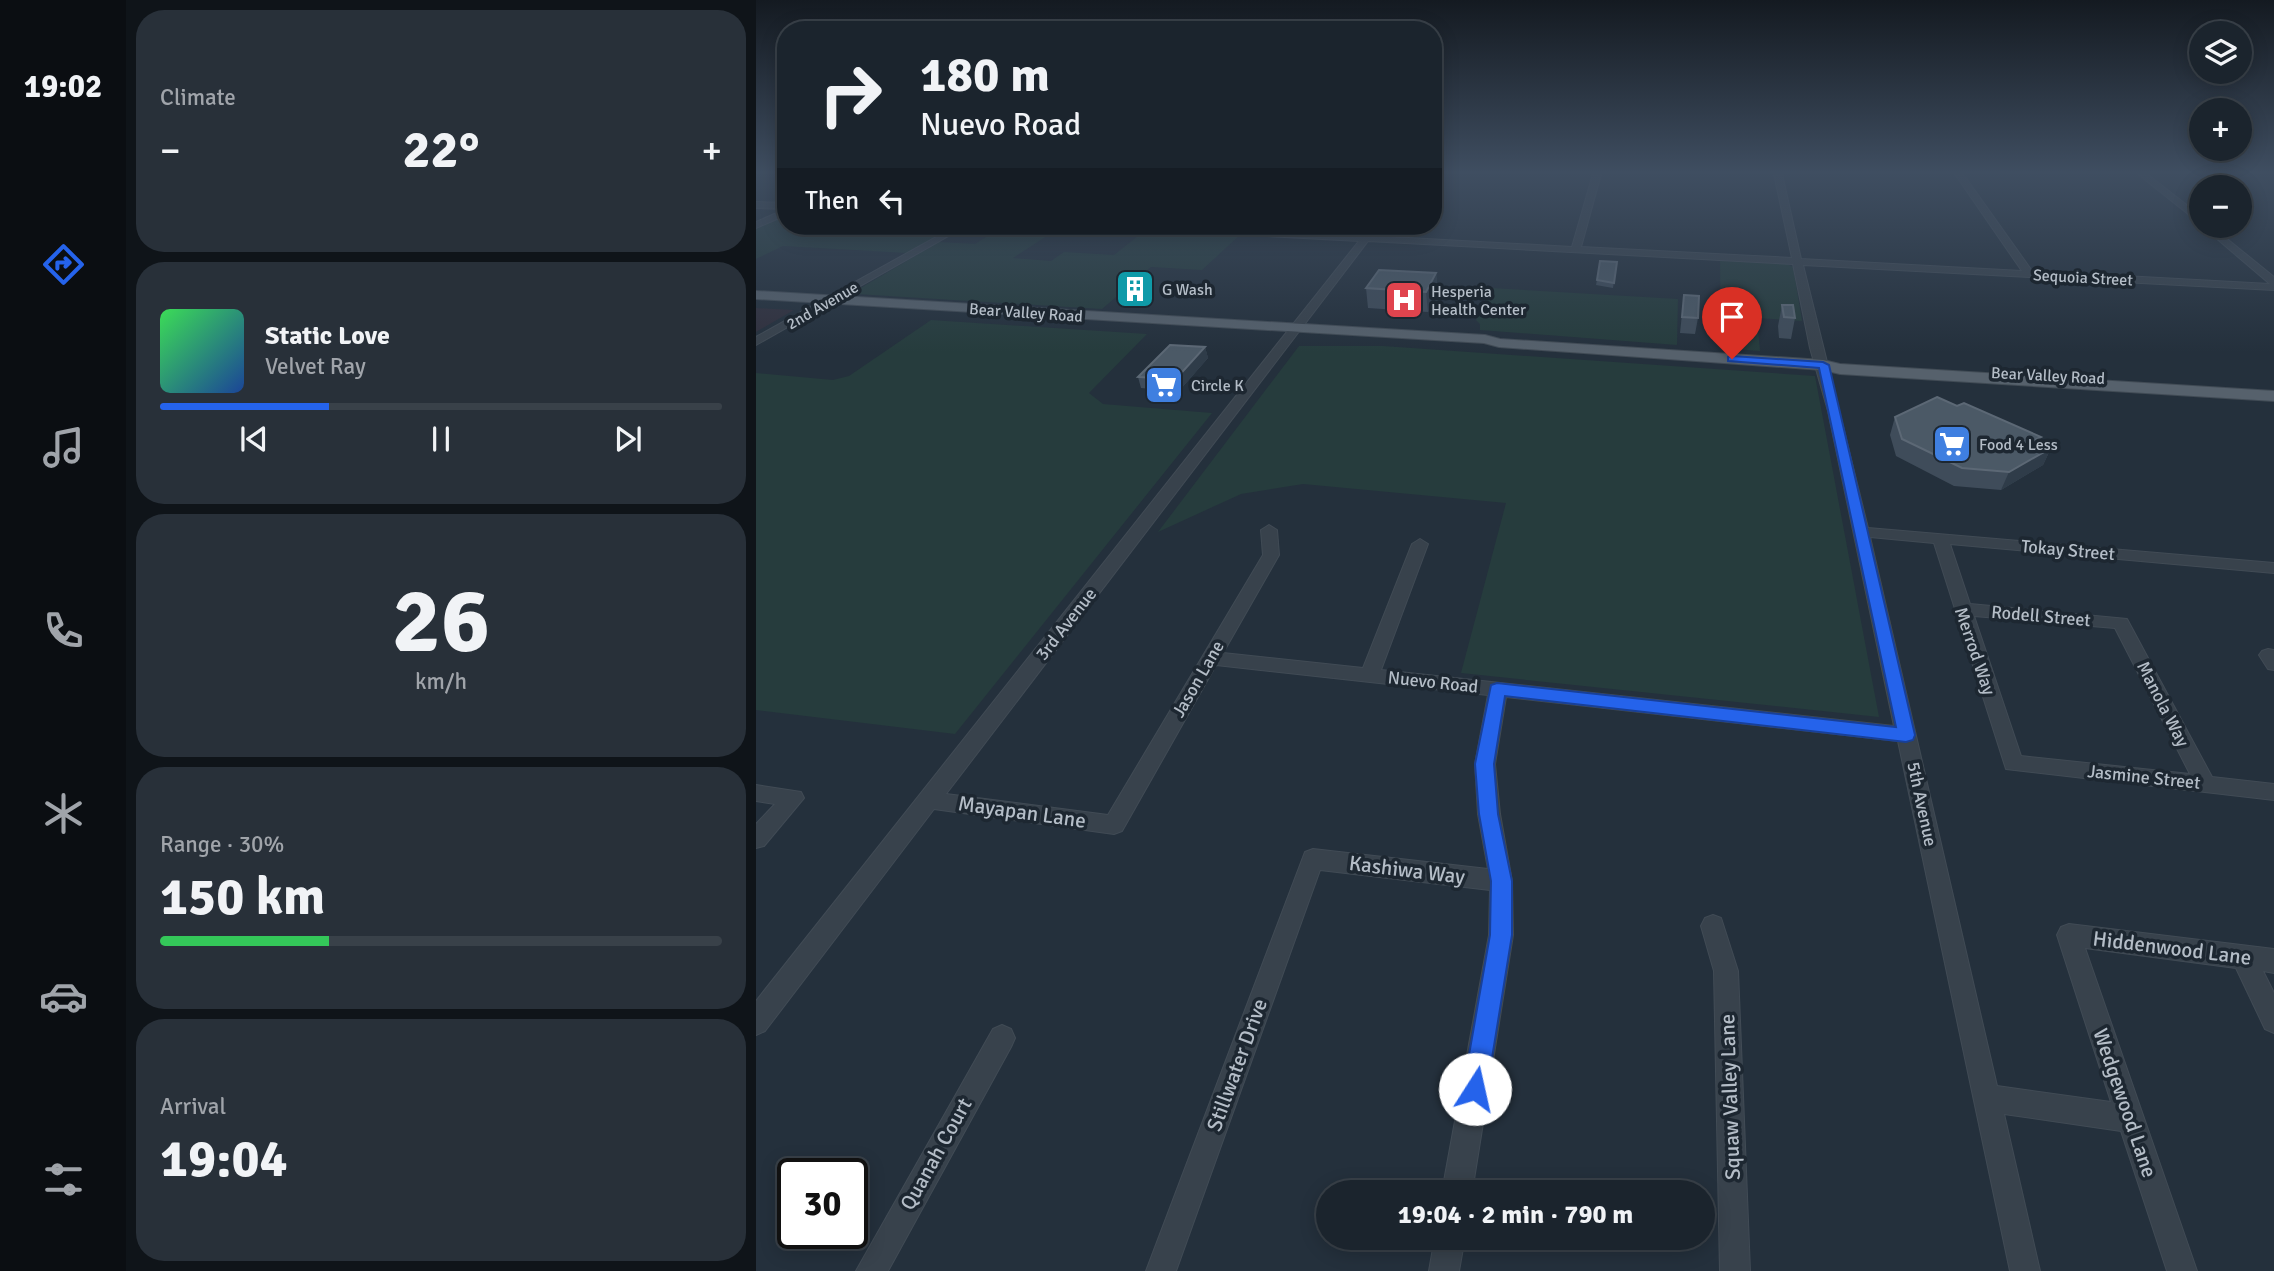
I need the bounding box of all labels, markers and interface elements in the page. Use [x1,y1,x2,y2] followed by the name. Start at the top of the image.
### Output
[2189,21,2252,238] map controls
[2189,21,2252,84] button: layers
[920,45,1050,105] text: 180 m
[805,49,896,140] icon: right
[24,67,102,106] text: 19:02
[160,83,236,112] text: Climate
[2189,98,2252,161] button: +
[920,105,1081,144] text: Nuevo Road
[403,118,479,182] text: 22°
[160,127,181,174] text: −
[701,127,722,174] text: +
[2189,175,2252,238] button: −
[873,182,911,220] icon: left
[805,185,859,217] text: Then
[39,240,88,289] icon: directions
[2032,265,2134,291] street label: Sequoia Street
[1114,268,1156,310] building icon: G Wash
[783,277,862,334] street label: 2nd Avenue
[1383,279,1425,321] hospital icon: Hesperia Health Center
[1162,280,1213,300] place label: G Wash
[1431,282,1526,320] place label: Hesperia Health Center
[1702,287,1762,359] pin
[1713,298,1751,336] icon: arrive
[968,299,1083,327] street label: Bear Valley Road
[265,320,390,352] text: Static Love
[265,352,366,381] text: Velvet Ray
[1991,363,2105,389] street label: Bear Valley Road
[1143,364,1185,406] supermarket icon: Circle K
[1191,376,1244,396] place label: Circle K
[235,420,273,458] icon: previous
[422,420,460,458] icon: pause
[609,420,647,458] icon: next
[39,423,88,472] icon: music
[1931,423,1973,465] supermarket icon: Food 4 Less
[1979,435,2058,455] place label: Food 4 Less
[2020,535,2116,565] street label: Tokay Street
[392,565,490,678] text: 26
[1031,583,1101,665] street label: 3rd Avenue
[1990,601,2092,631] street label: Rodell Street
[1950,604,2000,698] street label: Merrod Way
[39,606,88,655] icon: phone
[1167,637,1229,721] street label: Jason Lane
[2132,657,2194,751] street label: Manola Way
[1387,666,1479,698] street label: Nuevo Road
[415,667,467,696] text: km/h
[1902,760,1942,848] street label: 5th Avenue
[2086,760,2202,794] street label: Jasmine Street
[39,789,88,838] icon: climate
[956,790,1088,834] street label: Mayapan Lane
[160,830,284,859] text: Range · 30%
[1347,850,1467,890] street label: Kashiwa Way
[160,865,325,929] text: 150 km
[2091,925,2253,971] street label: Hiddenwood Lane
[39,972,88,1021] icon: car
[1201,995,1273,1135] street label: Stillwater Drive
[1714,1013,1746,1181] street label: Squaw Valley Lane
[2087,1025,2163,1181] street label: Wedgewood Lane
[1438,1052,1512,1126] position arrow
[160,1092,226,1121] text: Arrival
[894,1093,978,1215] street label: Quanah Court
[160,1127,288,1191] text: 19:04
[39,1155,88,1204] icon: filters
[777,1158,868,1249] speed limit sign: 30
[1398,1199,1633,1231] text: 19:04 · 2 min · 790 m

